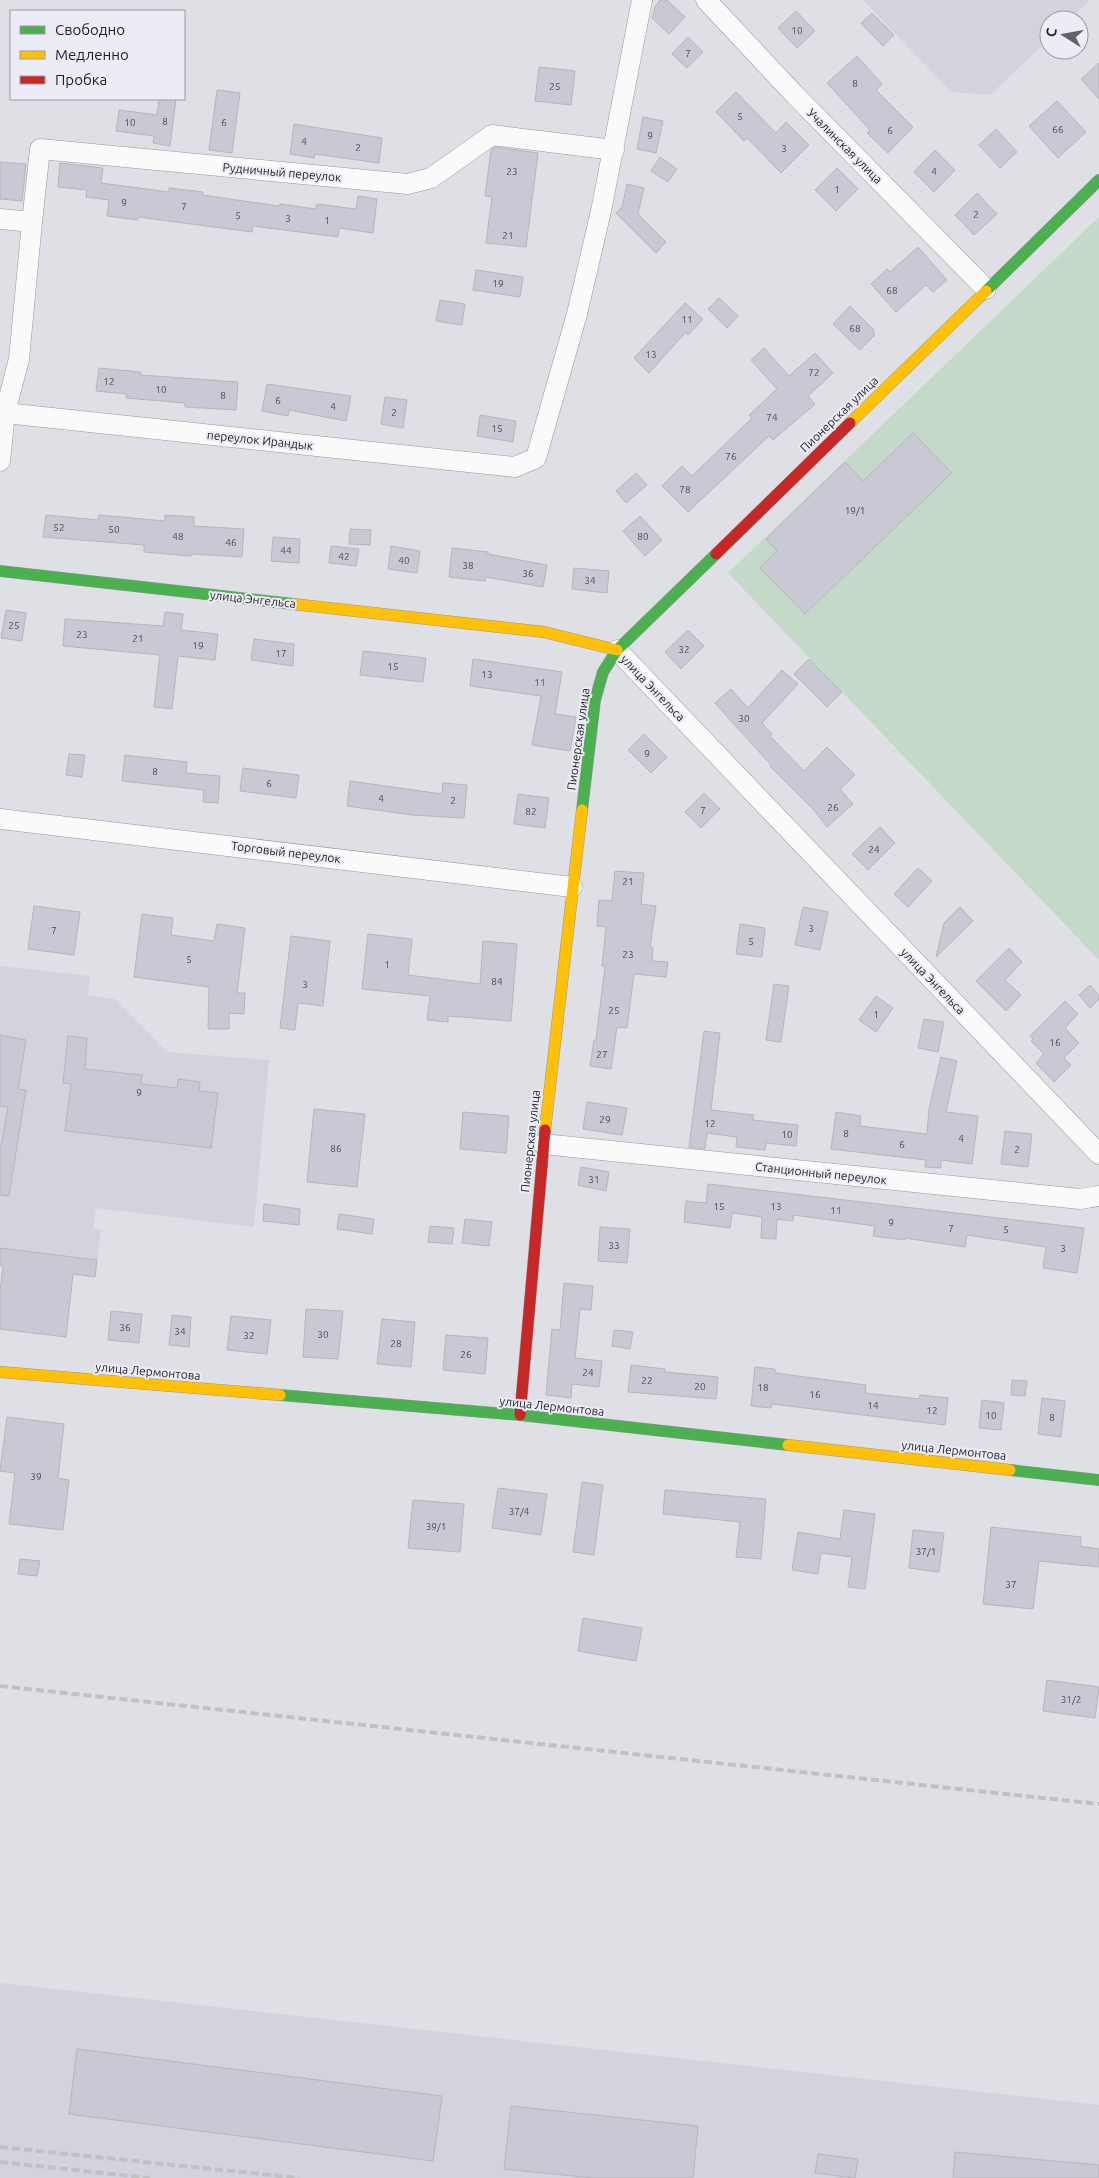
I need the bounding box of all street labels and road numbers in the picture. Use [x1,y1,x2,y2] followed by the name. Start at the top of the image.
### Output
[805,106,885,186] street label: Учалинская улица
[222,160,342,184] street label: Рудничный переулок
[797,374,881,454] street label: Пионерская улица
[206,428,314,452] street label: переулок Ирандык
[209,588,297,610] street label: улица Энгельса
[618,652,688,724] street label: улица Энгельса
[564,687,592,791] street label: Пионерская улица
[230,839,342,865] street label: Торговый переулок
[898,945,968,1017] street label: улица Энгельса
[518,1089,542,1193] street label: Пионерская улица
[754,1160,888,1186] street label: Станционный переулок
[95,1360,201,1382] street label: улица Лермонтова
[499,1394,605,1418] street label: улица Лермонтова
[901,1438,1007,1462] street label: улица Лермонтова

